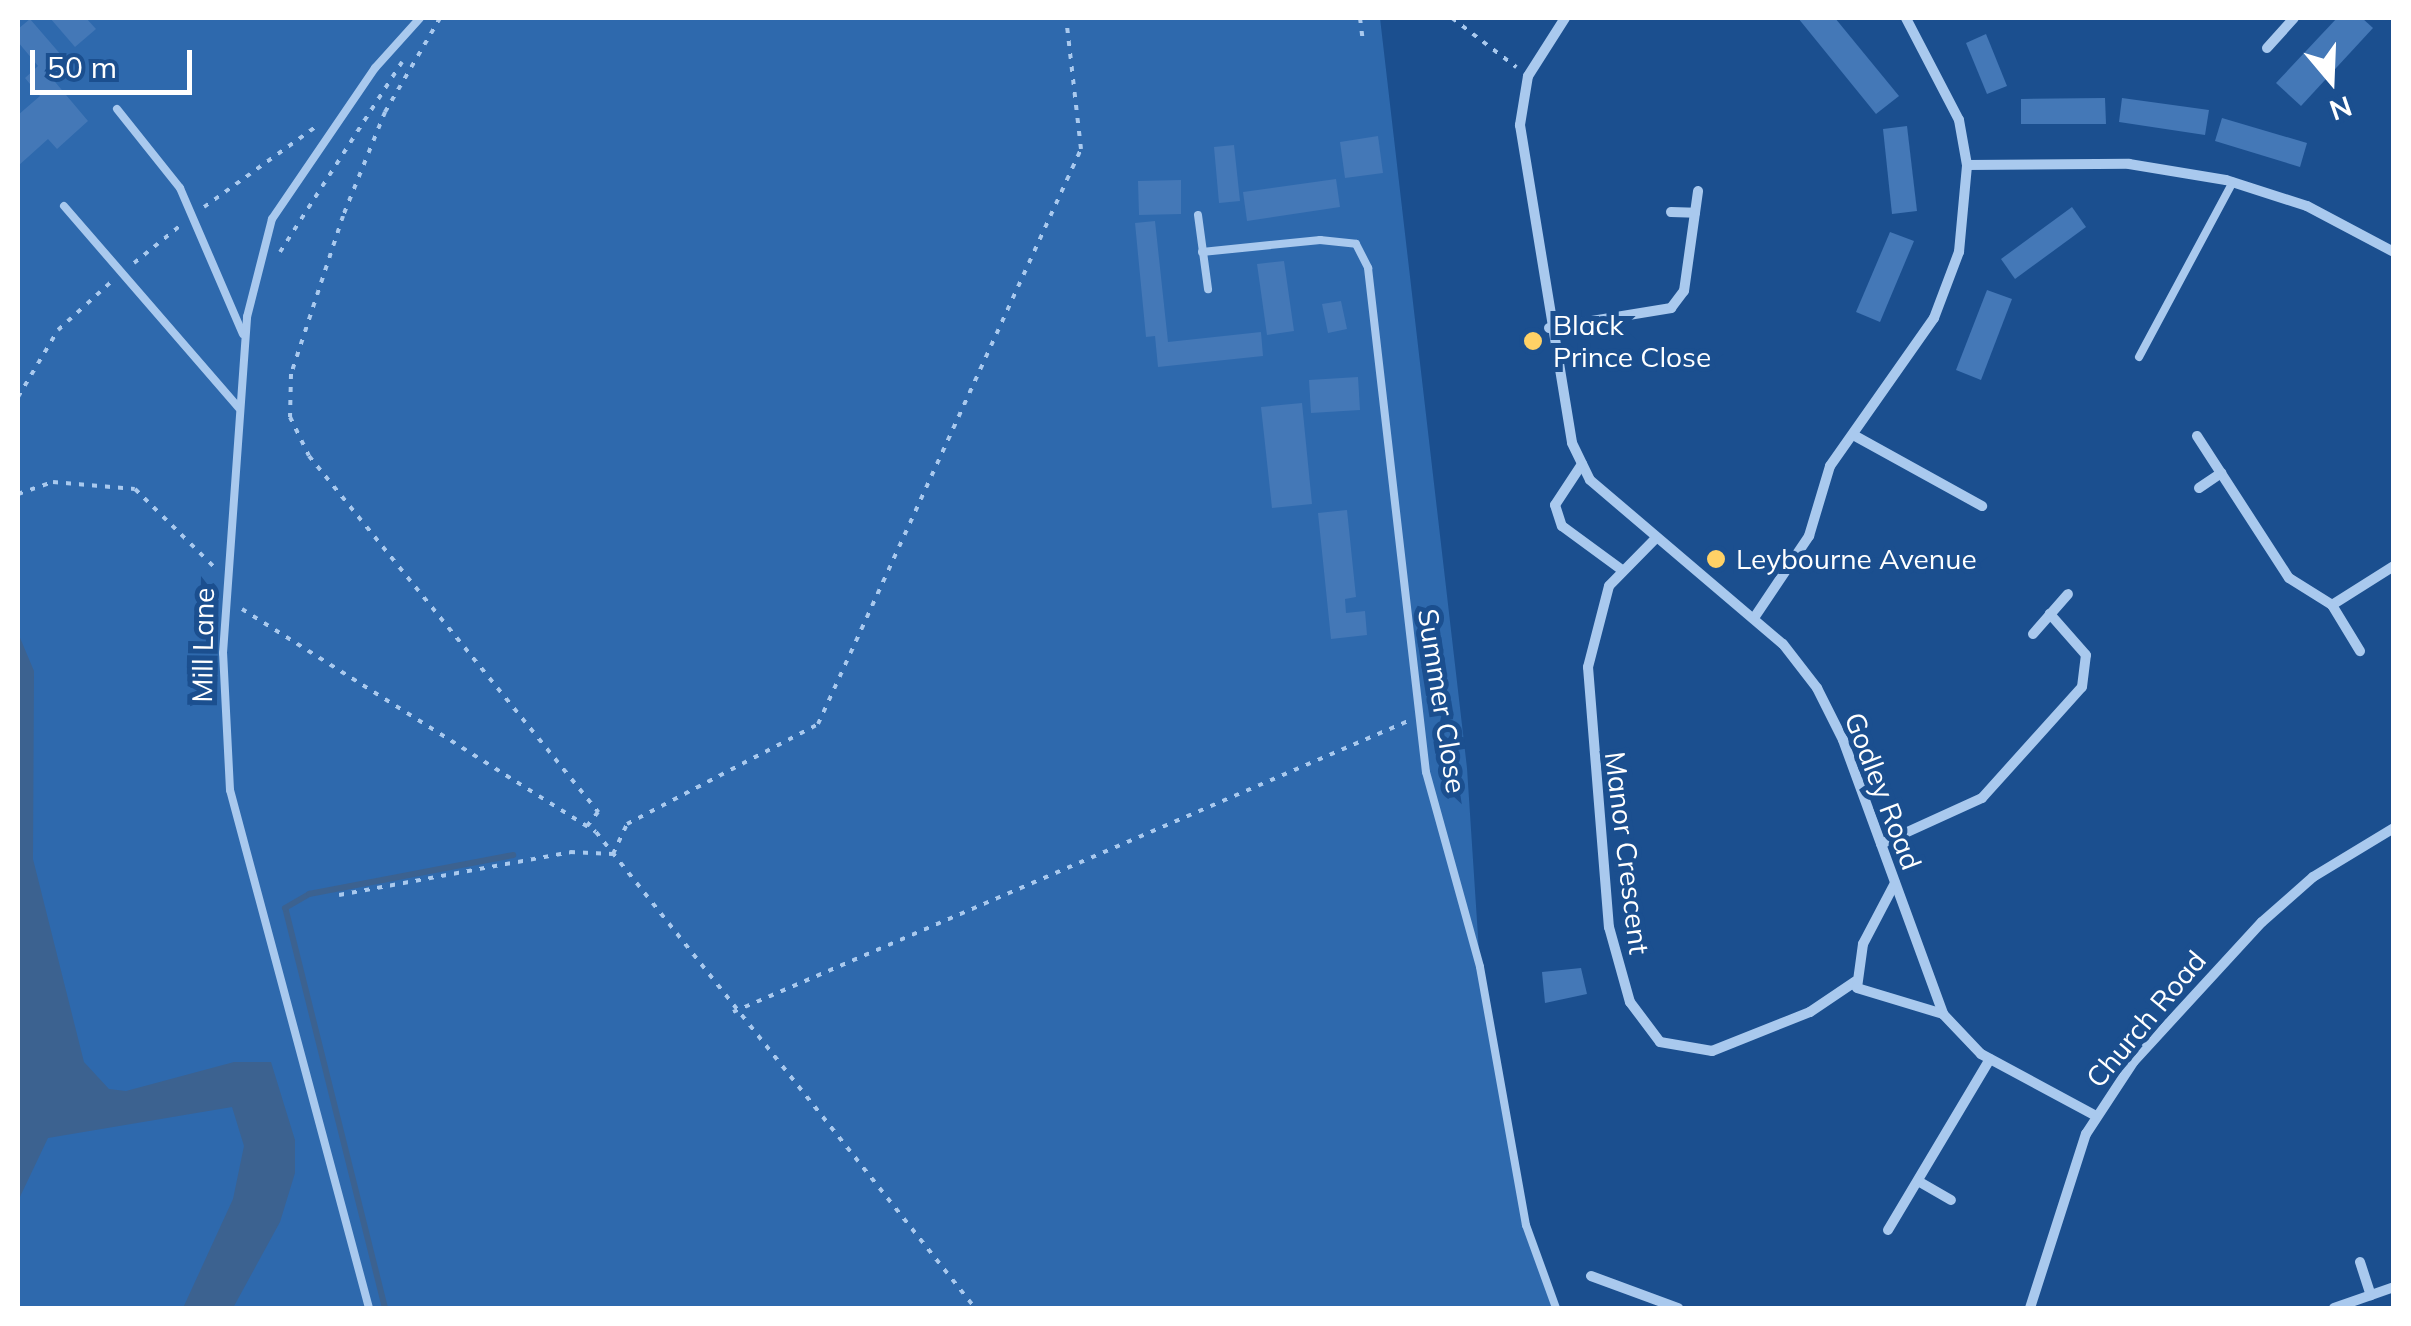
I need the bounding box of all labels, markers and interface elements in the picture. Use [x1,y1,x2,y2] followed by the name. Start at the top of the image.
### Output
[35,30,198,92] scale bar
[2281,30,2381,130] north arrow
[47,48,117,86] text: 50 m
[2325,89,2357,129] text: N
[1553,308,1711,374] place label: Black Prince Close
[1522,330,1544,352] marker: Black Prince Close
[1736,542,1977,576] place label: Leybourne Avenue
[1705,548,1727,570] marker: Leybourne Avenue
[185,587,221,703] street label: Mill Lane
[1411,606,1473,796] street label: Summer Close
[1838,708,1928,874] street label: Godley Road
[1598,750,1656,956] street label: Manor Crescent
[2079,944,2213,1094] street label: Church Road

